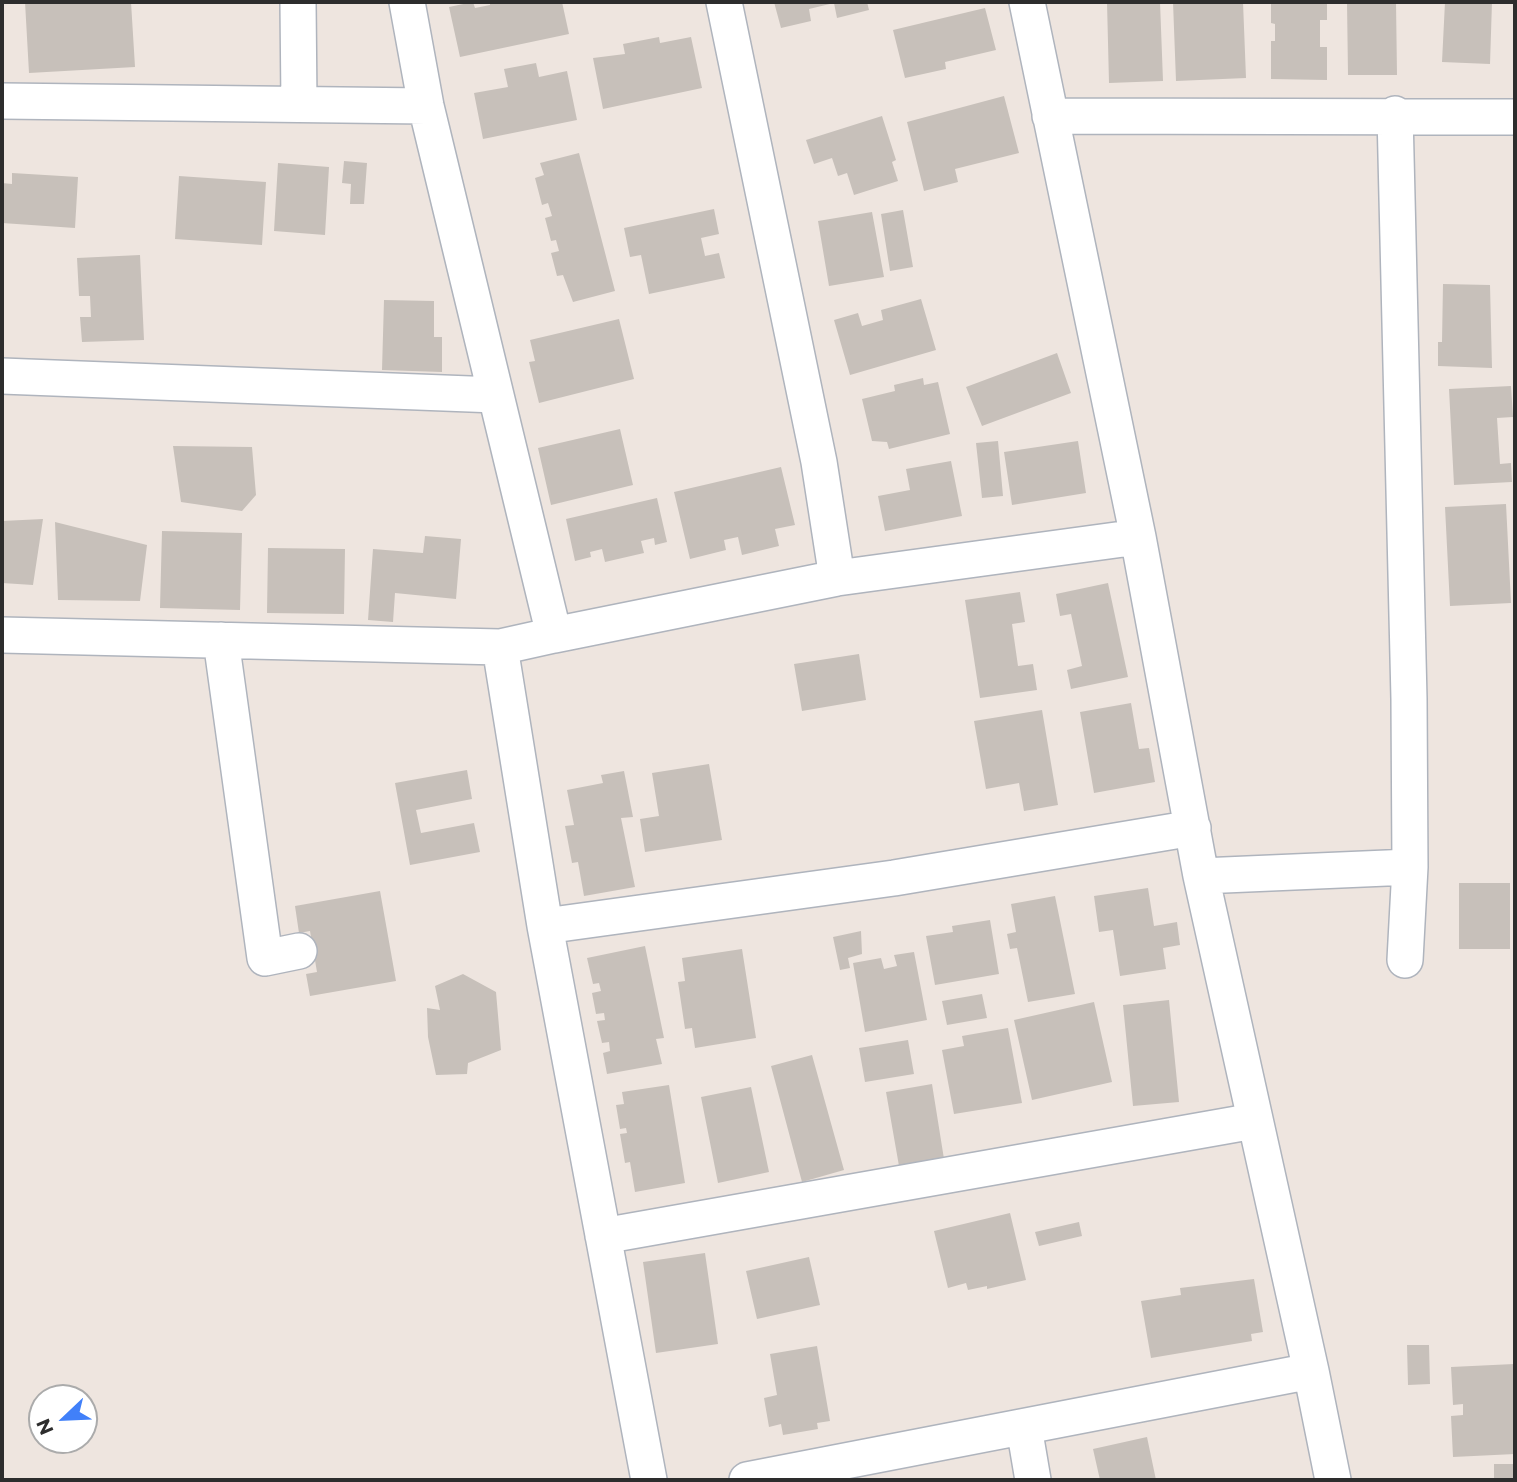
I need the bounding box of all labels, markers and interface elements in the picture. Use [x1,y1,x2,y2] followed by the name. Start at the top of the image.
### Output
[28,1384,98,1454] north arrow
[31,1415,59,1438] text: N

